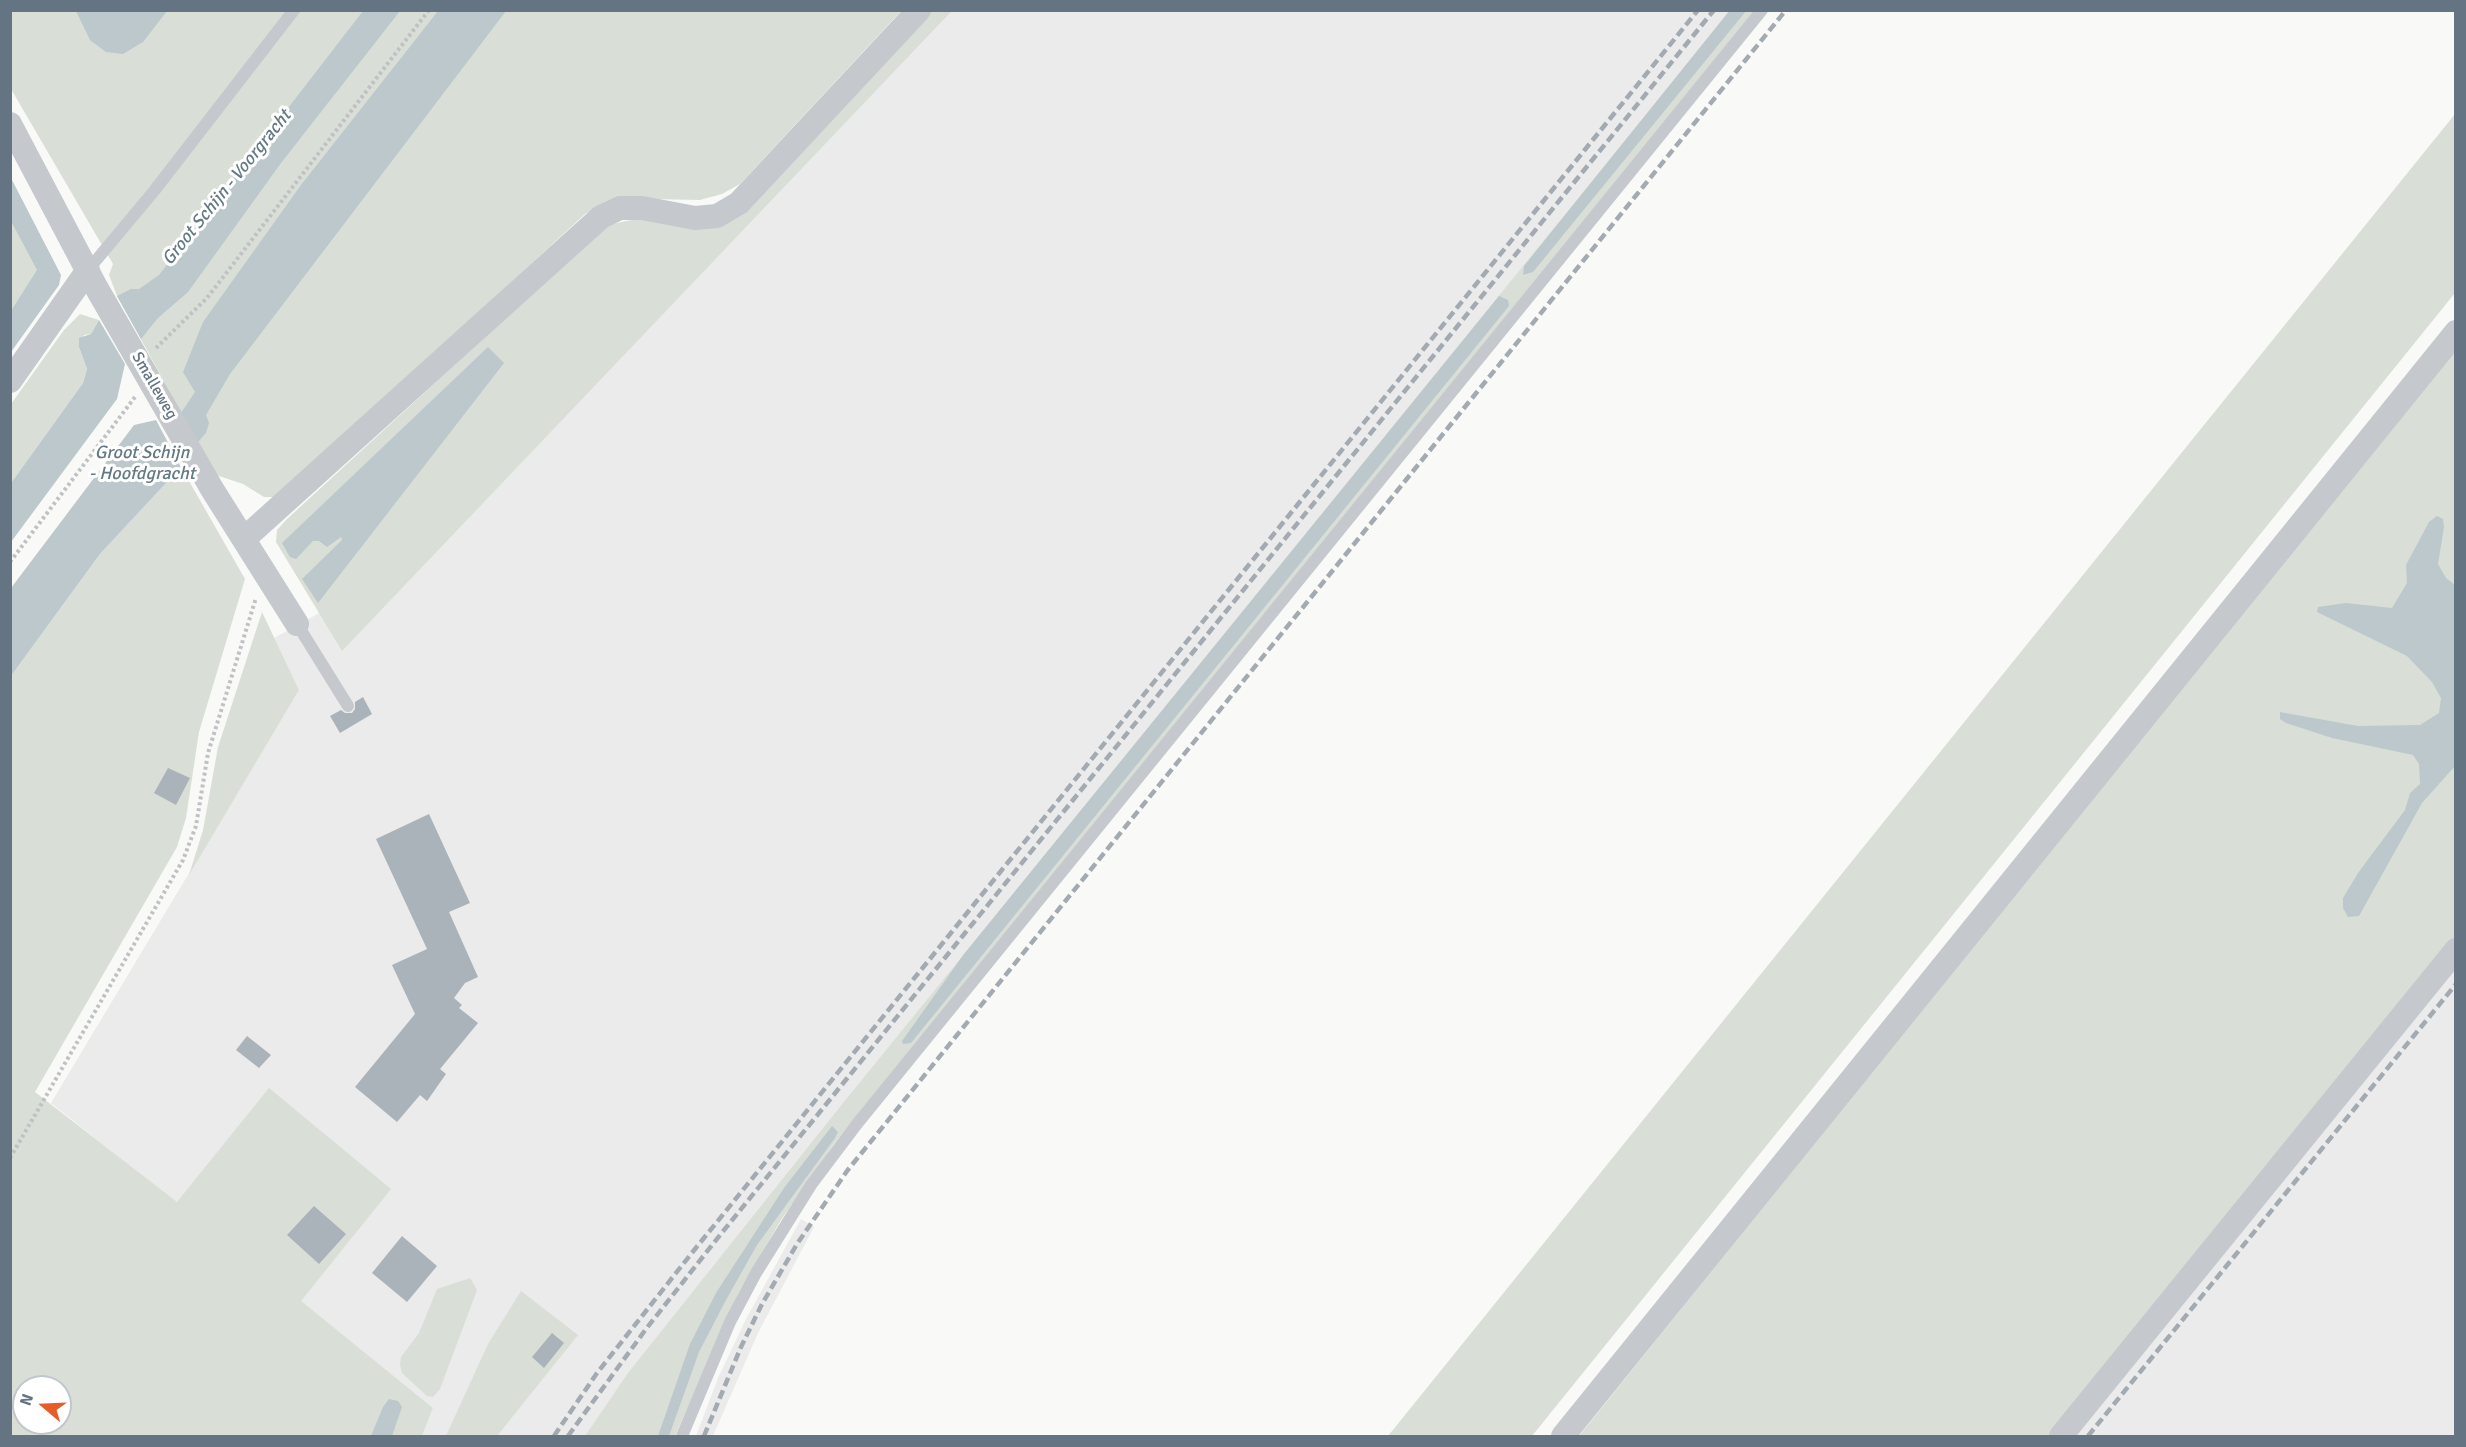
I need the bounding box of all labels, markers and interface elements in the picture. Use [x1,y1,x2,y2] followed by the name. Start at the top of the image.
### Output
[158,106,296,270] water label: Groot Schijn - Voorgracht
[127,349,181,423] street label: Smalleweg
[89,442,195,484] water label: Groot Schijn - Hoofdgracht
[12,1375,72,1435] north arrow
[16,1391,38,1408] text: N

